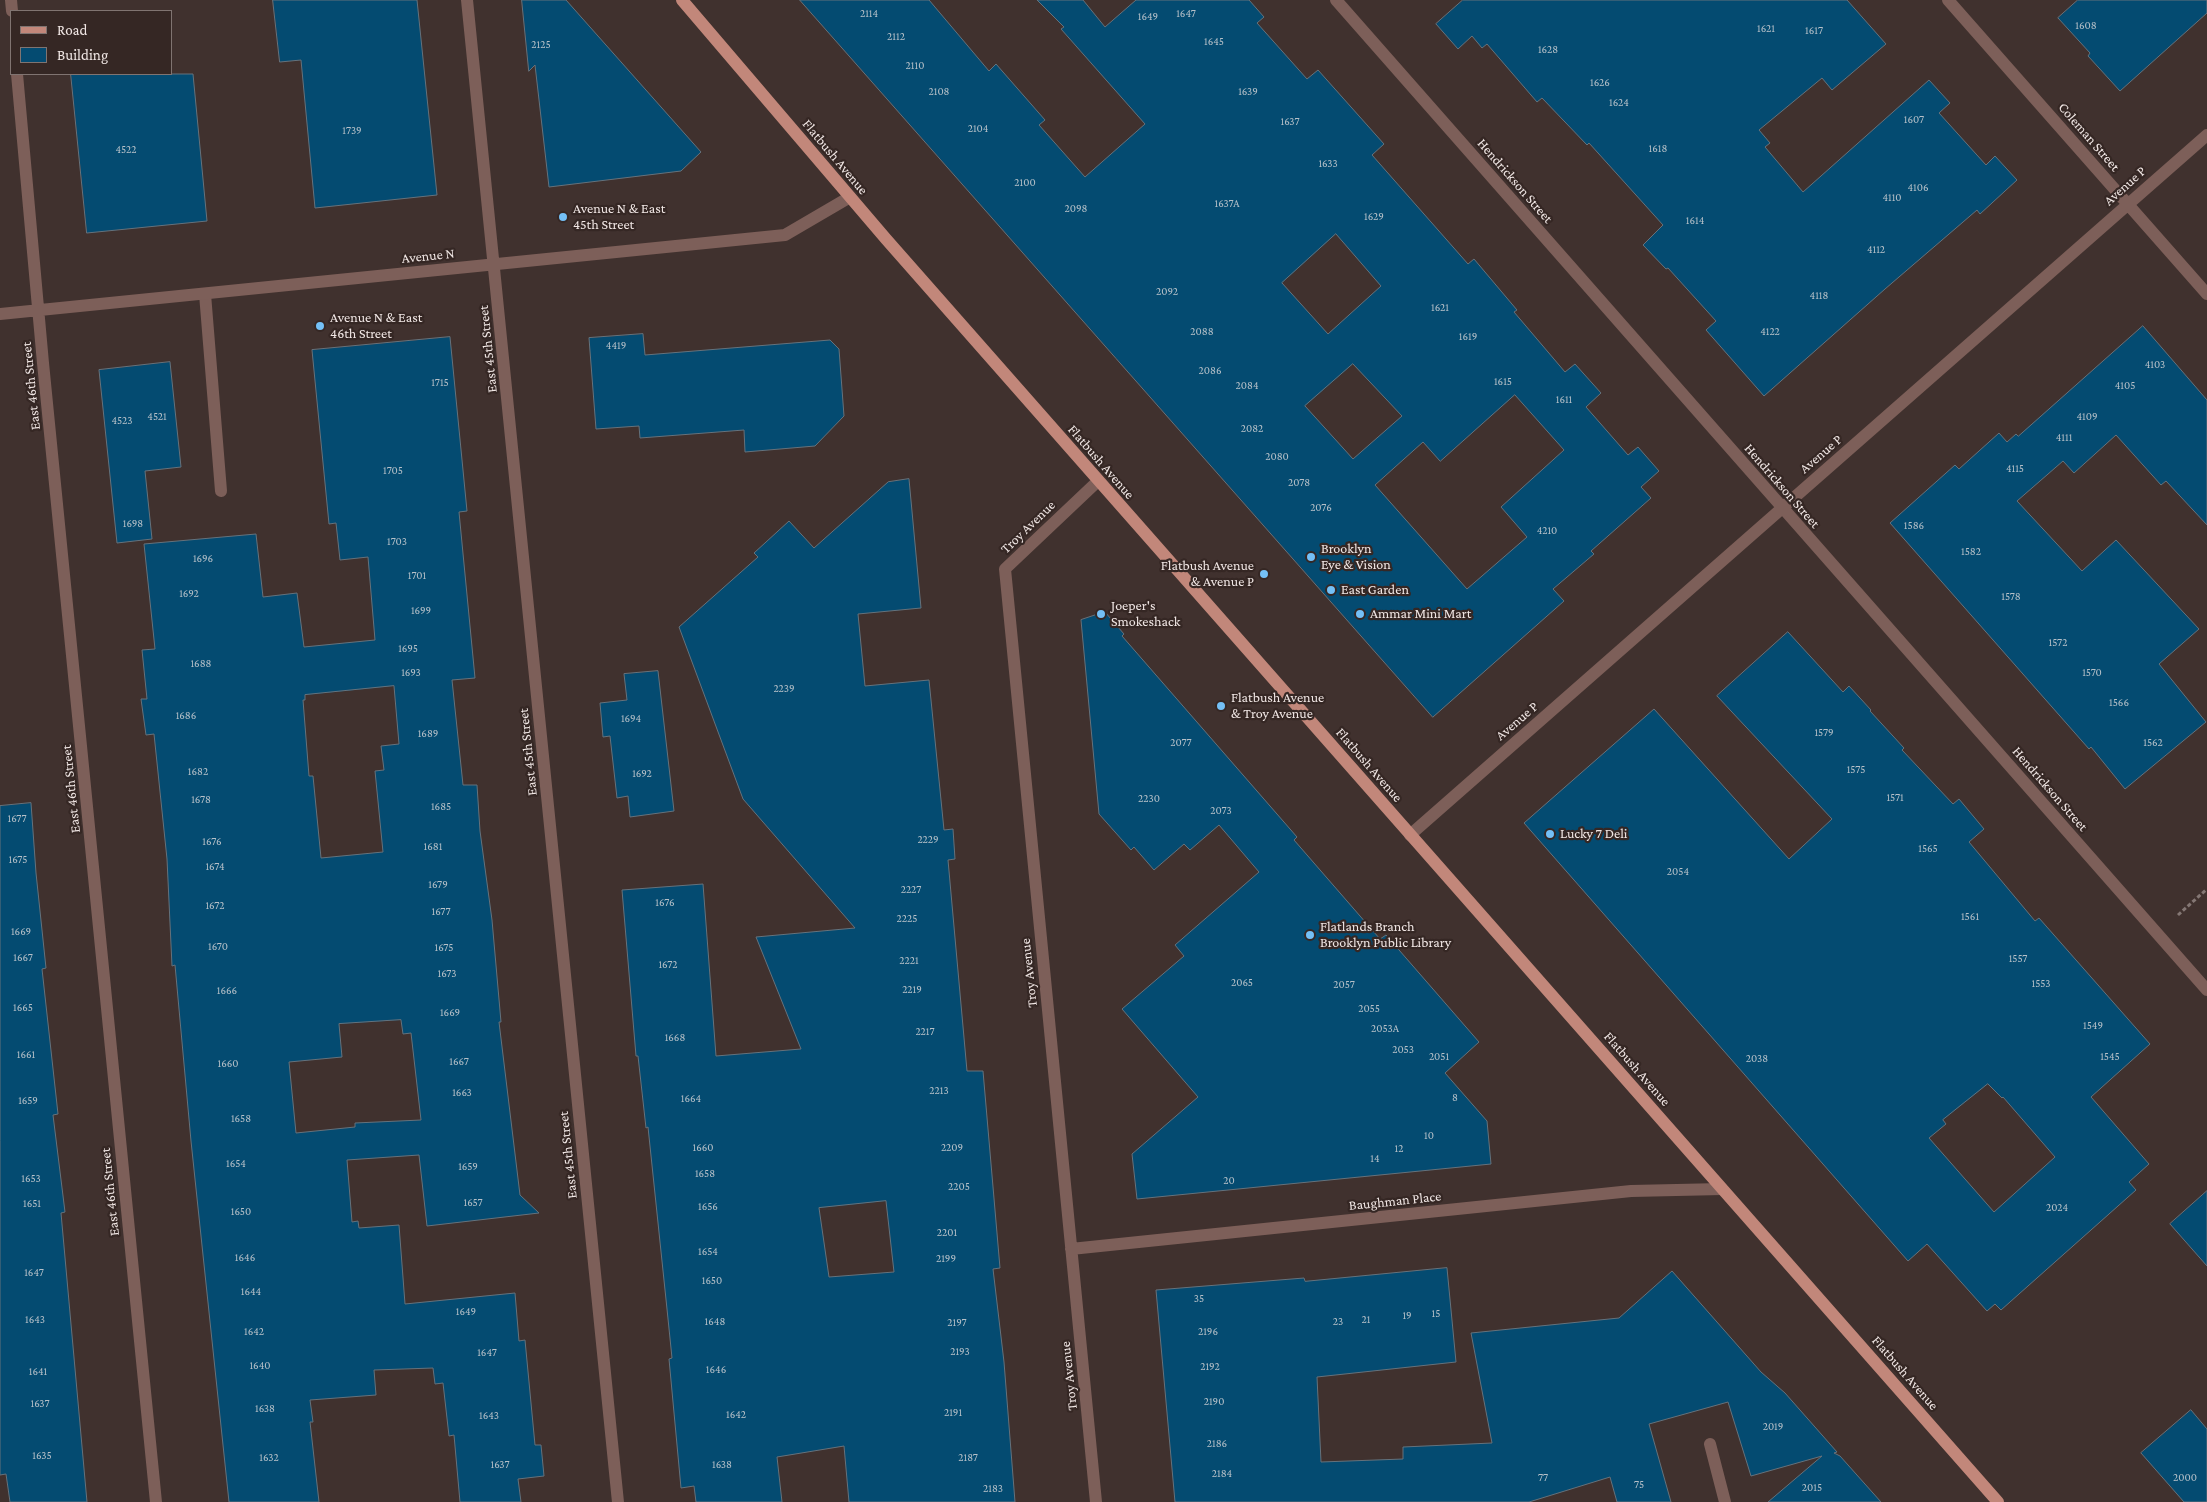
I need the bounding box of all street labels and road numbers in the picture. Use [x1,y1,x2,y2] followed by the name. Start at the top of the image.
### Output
[2055,99,2123,175] street label: Coleman Street
[799,116,871,198] street label: Flatbush Avenue
[1474,135,1556,227] street label: Hendrickson Street
[2100,163,2150,209] street label: Avenue P
[401,245,455,267] street label: Avenue N
[475,304,501,394] street label: East 45th Street
[18,341,44,431] street label: East 46th Street
[1064,421,1138,503] street label: Flatbush Avenue
[1796,431,1846,477] street label: Avenue P
[1741,440,1823,532] street label: Hendrickson Street
[997,497,1059,557] street label: Troy Avenue
[1492,698,1542,744] street label: Avenue P
[515,707,541,797] street label: East 45th Street
[1332,724,1406,806] street label: Flatbush Avenue
[2009,743,2091,835] street label: Hendrickson Street
[58,744,84,834] street label: East 46th Street
[1017,938,1041,1008] street label: Troy Avenue
[1600,1028,1674,1110] street label: Flatbush Avenue
[555,1110,581,1200] street label: East 45th Street
[97,1147,123,1237] street label: East 46th Street
[1348,1188,1442,1214] street label: Baughman Place
[1868,1332,1942,1414] street label: Flatbush Avenue
[1057,1341,1081,1411] street label: Troy Avenue

